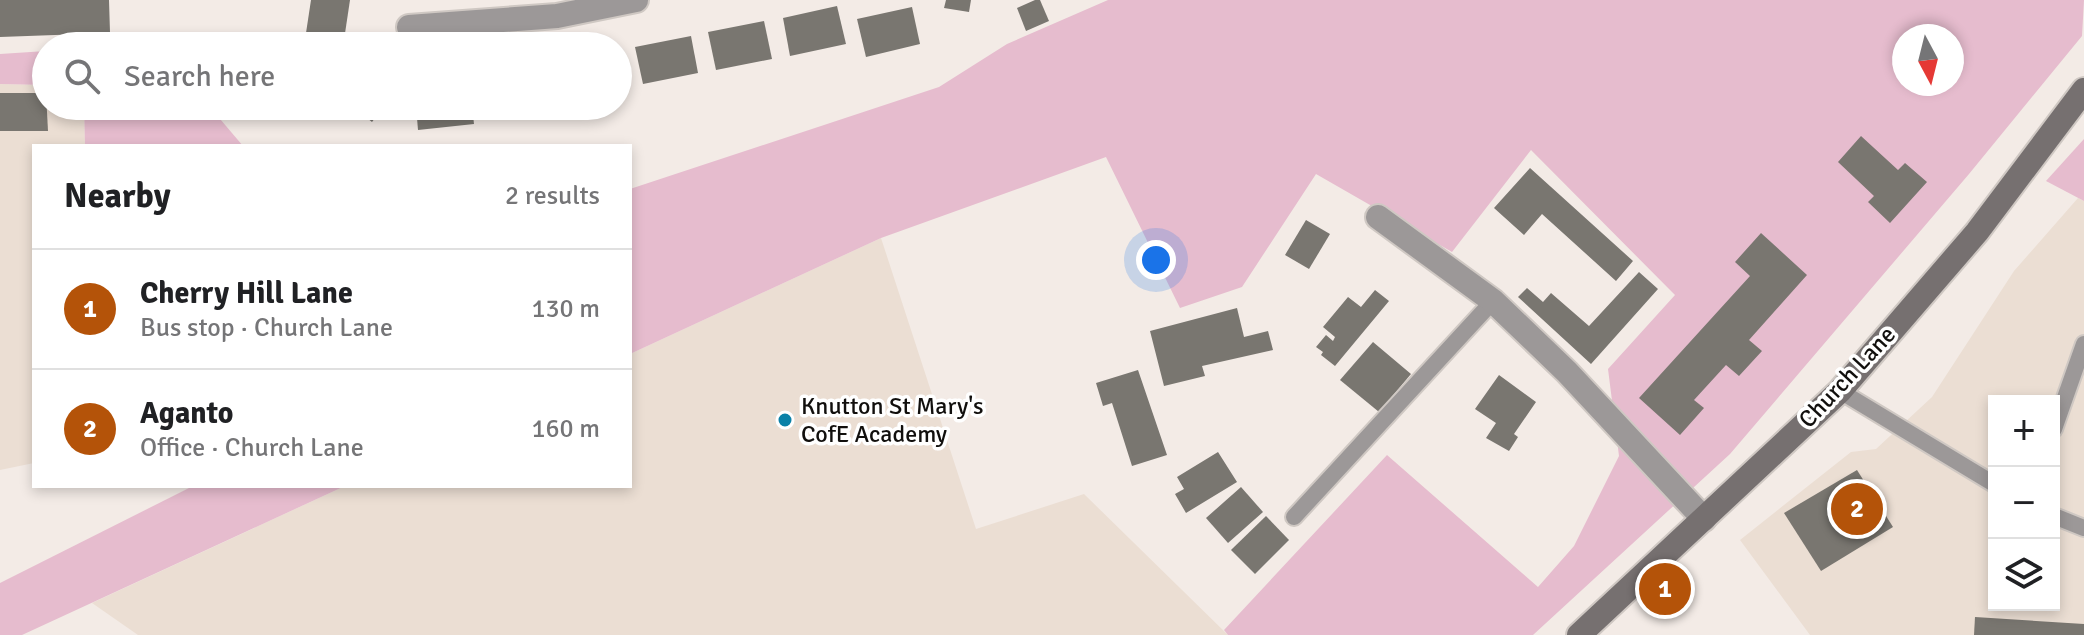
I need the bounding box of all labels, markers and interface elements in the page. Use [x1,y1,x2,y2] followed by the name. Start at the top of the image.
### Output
[1892,24,1964,96] north arrow
[32,32,632,120] search box
[60,54,104,98] icon: search
[124,58,275,95] text: Search here
[64,175,171,217] text: Nearby
[505,180,600,212] text: 2 results
[1136,240,1176,280] your location
[140,275,353,312] text: Cherry Hill Lane
[83,293,97,325] text: 1
[531,293,600,325] text: 130 m
[140,312,393,344] text: Bus stop · Church Lane
[1792,320,1902,434] street label: Church Lane
[801,391,984,449] place label: Knutton St Mary's CofE Academy
[140,395,233,432] text: Aganto
[1988,395,2060,611] map controls
[1988,395,2060,467] button: +
[776,411,794,429] marker: Knutton St Mary's CofE Academy
[83,413,97,445] text: 2
[531,413,600,445] text: 160 m
[140,432,364,464] text: Office · Church Lane
[1988,467,2060,539] button: −
[1831,479,1883,539] pin: 2
[1988,539,2060,611] button: layers
[1639,559,1691,619] pin: 1

